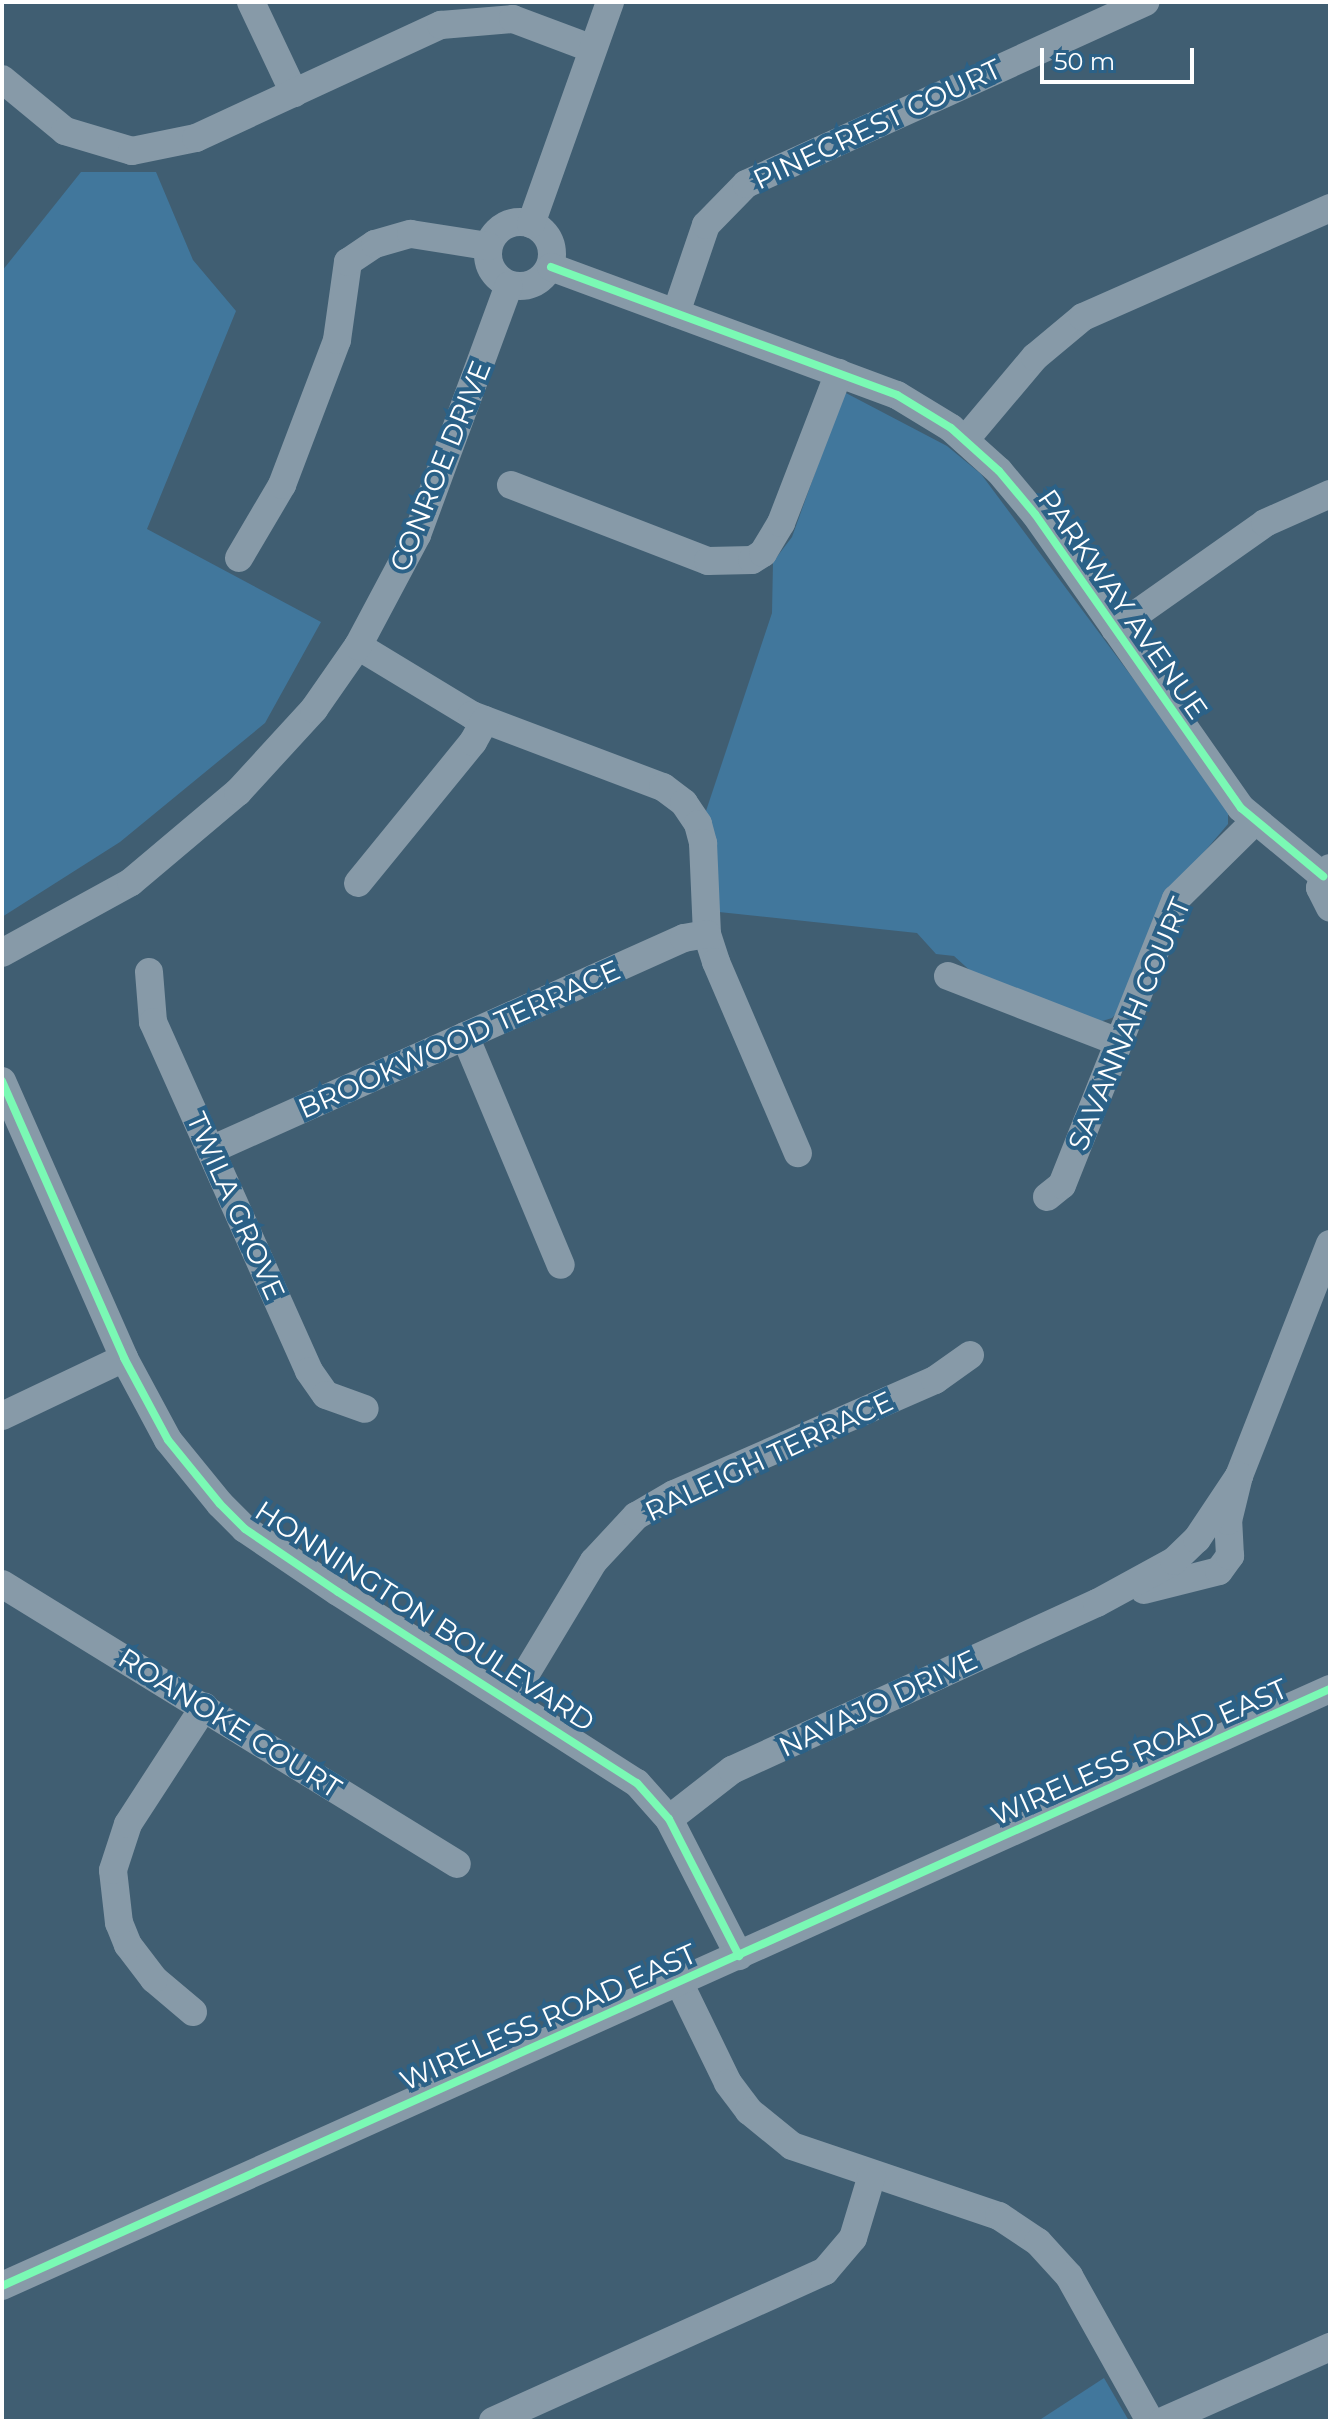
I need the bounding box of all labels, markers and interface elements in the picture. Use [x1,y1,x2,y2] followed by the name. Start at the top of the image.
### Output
[1044,32,1198,82] scale bar
[1054,47,1115,76] text: 50 m
[748,52,1006,196] street label: PINECREST COURT
[382,356,498,576] street label: CONROE DRIVE
[1031,483,1215,725] street label: PARKWAY AVENUE
[1061,893,1197,1155] street label: SAVANNAH COURT
[293,953,625,1125] street label: BROOKWOOD TERRACE
[180,1107,292,1305] street label: TWILA GROVE
[640,1384,898,1528] street label: RALEIGH TERRACE
[249,1494,601,1738] street label: HONNINGTON BOULEVARD
[112,1641,348,1805] street label: ROANOKE COURT
[773,1642,983,1764] street label: NAVAJO DRIVE
[986,1671,1292,1833] street label: WIRELESS ROAD EAST
[395,1936,701,2098] street label: WIRELESS ROAD EAST

